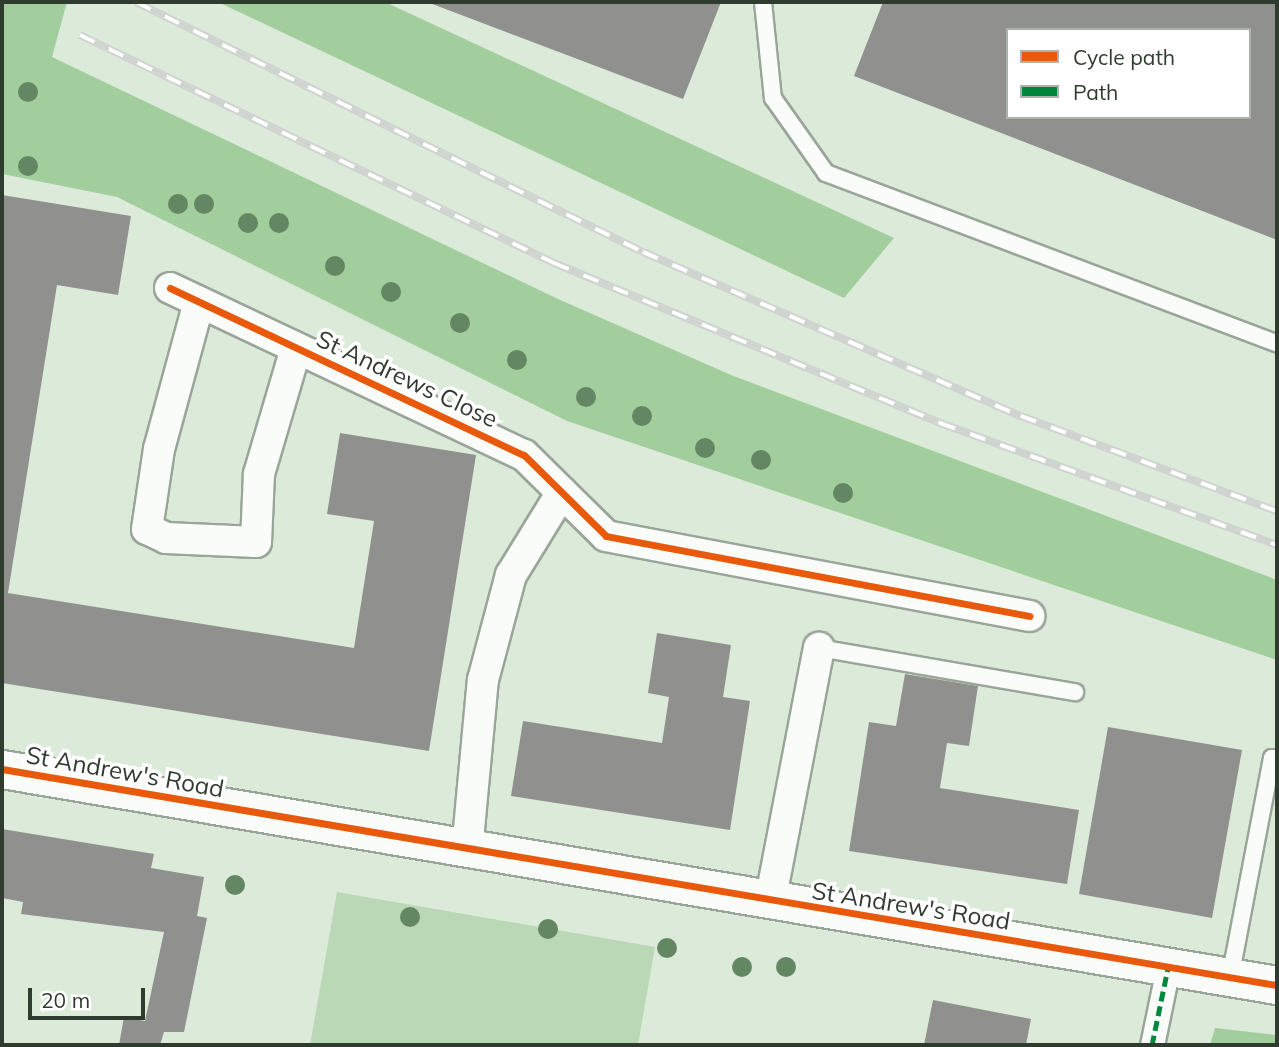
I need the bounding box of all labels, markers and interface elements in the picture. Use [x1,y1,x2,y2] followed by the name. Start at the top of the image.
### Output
[1006,28,1251,119] legend
[1073,44,1175,70] text: Cycle path
[1073,79,1118,105] text: Path
[312,324,502,434] street label: St Andrews Close
[24,740,226,804] street label: St Andrew's Road
[810,876,1012,936] street label: St Andrew's Road
[32,974,149,1018] scale bar
[41,987,90,1013] text: 20 m

